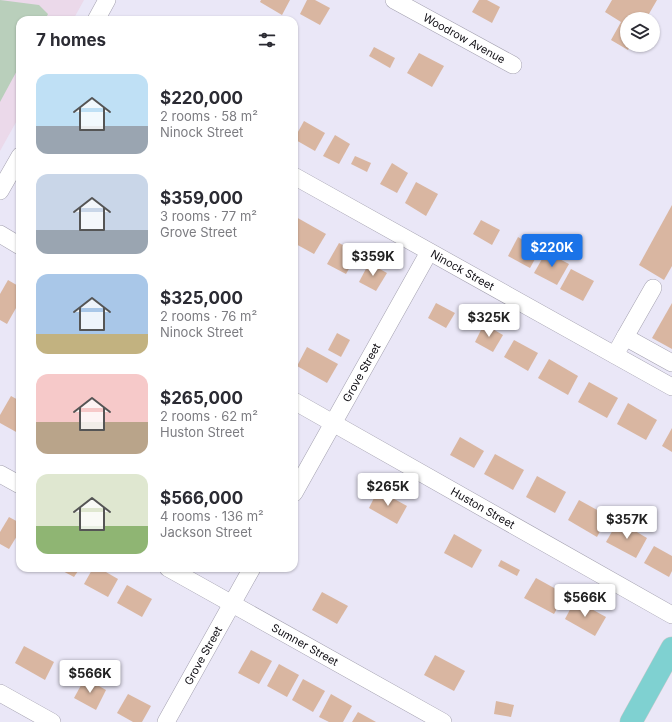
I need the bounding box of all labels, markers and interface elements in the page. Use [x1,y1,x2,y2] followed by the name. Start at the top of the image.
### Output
[421,10,508,66] street label: Woodrow Avenue
[620,12,660,52] map controls
[620,12,660,52] button: layers
[256,29,278,51] icon: filters
[36,30,106,50] text: 7 homes
[160,88,243,108] text: $220,000
[68,90,116,138] icon: home
[160,108,258,124] text: 2 rooms · 58 m²
[160,124,243,140] text: Ninock Street
[160,188,243,208] text: $359,000
[68,190,116,238] icon: home
[160,208,257,224] text: 3 rooms · 77 m²
[160,224,237,240] text: Grove Street
[524,234,580,268] pin: $220K
[530,239,574,255] text: $220K
[345,243,401,277] pin: $359K
[428,247,497,294] street label: Ninock Street
[351,248,395,264] text: $359K
[160,288,243,308] text: $325,000
[68,290,116,338] icon: home
[461,304,517,338] pin: $325K
[160,308,257,324] text: 2 rooms · 76 m²
[468,309,510,325] text: $325K
[160,324,243,340] text: Ninock Street
[339,340,384,404] street label: Grove Street
[160,388,243,408] text: $265,000
[68,390,116,438] icon: home
[160,408,258,424] text: 2 rooms · 62 m²
[160,424,244,440] text: Huston Street
[360,473,416,507] pin: $265K
[367,478,409,494] text: $265K
[448,484,518,532] street label: Huston Street
[160,488,243,508] text: $566,000
[68,490,116,538] icon: home
[599,506,655,540] pin: $357K
[160,508,264,524] text: 4 rooms · 136 m²
[606,511,648,527] text: $357K
[160,524,252,540] text: Jackson Street
[557,584,613,618] pin: $566K
[563,589,607,605] text: $566K
[269,620,341,669] street label: Sumner Street
[181,623,225,688] street label: Grove Street
[62,660,118,694] pin: $566K
[68,665,112,681] text: $566K

